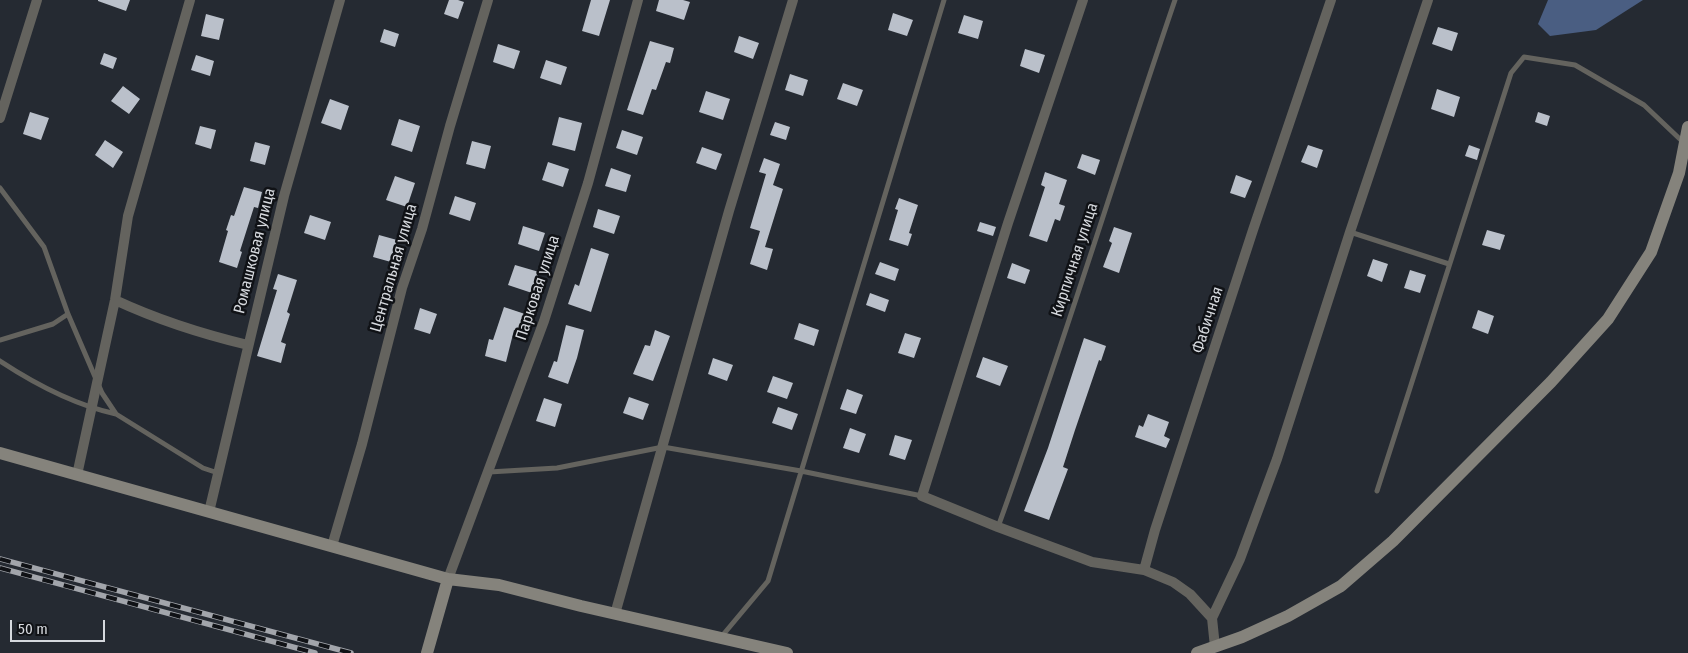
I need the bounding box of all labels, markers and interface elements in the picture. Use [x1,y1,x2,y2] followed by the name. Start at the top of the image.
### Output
[230,186,280,316] street label: Ромашковая улица
[1048,201,1102,319] street label: Кирпичная улица
[367,202,421,334] street label: Центральная улица
[512,233,564,343] street label: Парковая улица
[1188,284,1228,356] street label: Фабичная
[12,610,108,642] scale bar
[18,620,48,638] text: 50 m

